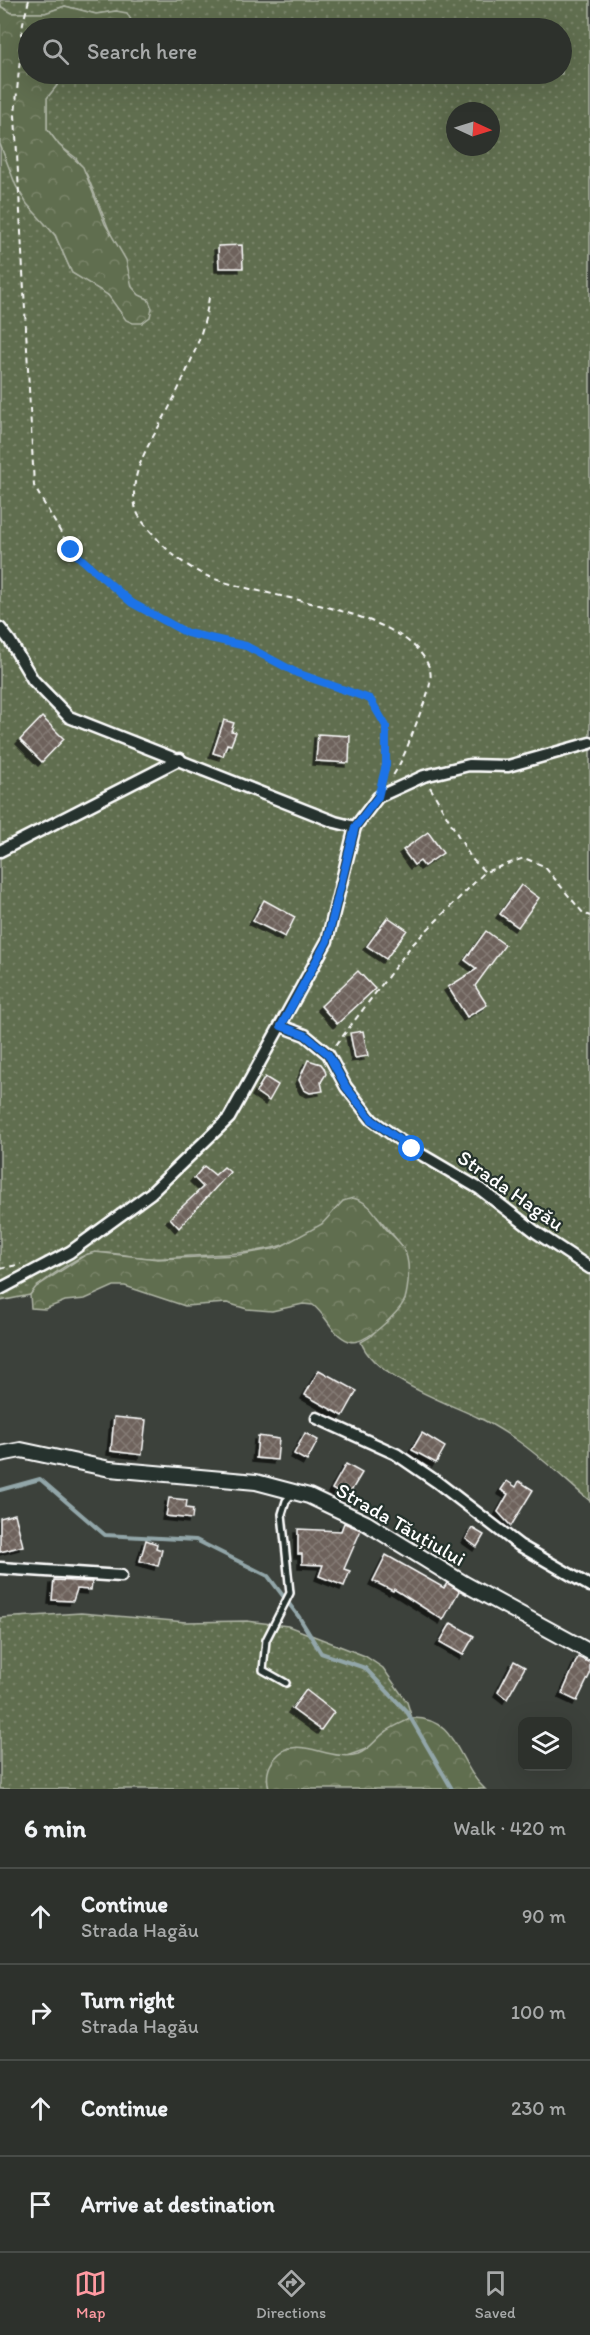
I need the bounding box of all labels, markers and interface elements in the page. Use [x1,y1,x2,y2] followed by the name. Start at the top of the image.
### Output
[18,18,572,84] search box
[39,35,72,68] icon: search
[87,38,197,65] text: Search here
[446,102,500,156] north arrow
[57,536,83,562] route end
[398,1135,424,1161] route start
[453,1144,569,1236] street label: Strada Hagău
[332,1477,470,1571] street label: Strada Tăuțiului
[518,1717,572,1771] map controls
[518,1717,572,1771] button: layers
[24,1812,86,1844] text: 6 min
[453,1816,566,1840] text: Walk · 420 m
[81,1891,168,1918] text: Continue
[24,1900,57,1933] icon: ahead
[522,1904,566,1928] text: 90 m
[81,1918,199,1942] text: Strada Hagău
[81,1987,175,2014] text: Turn right
[24,1996,57,2029] icon: right
[511,2000,566,2024] text: 100 m
[81,2014,199,2038] text: Strada Hagău
[24,2092,57,2125] icon: ahead
[81,2095,168,2122] text: Continue
[511,2096,566,2120] text: 230 m
[24,2188,57,2221] icon: arrive
[81,2191,275,2218] text: Arrive at destination
[74,2267,107,2322] tab: Map
[256,2267,326,2322] tab: Directions
[475,2267,516,2322] tab: Saved

